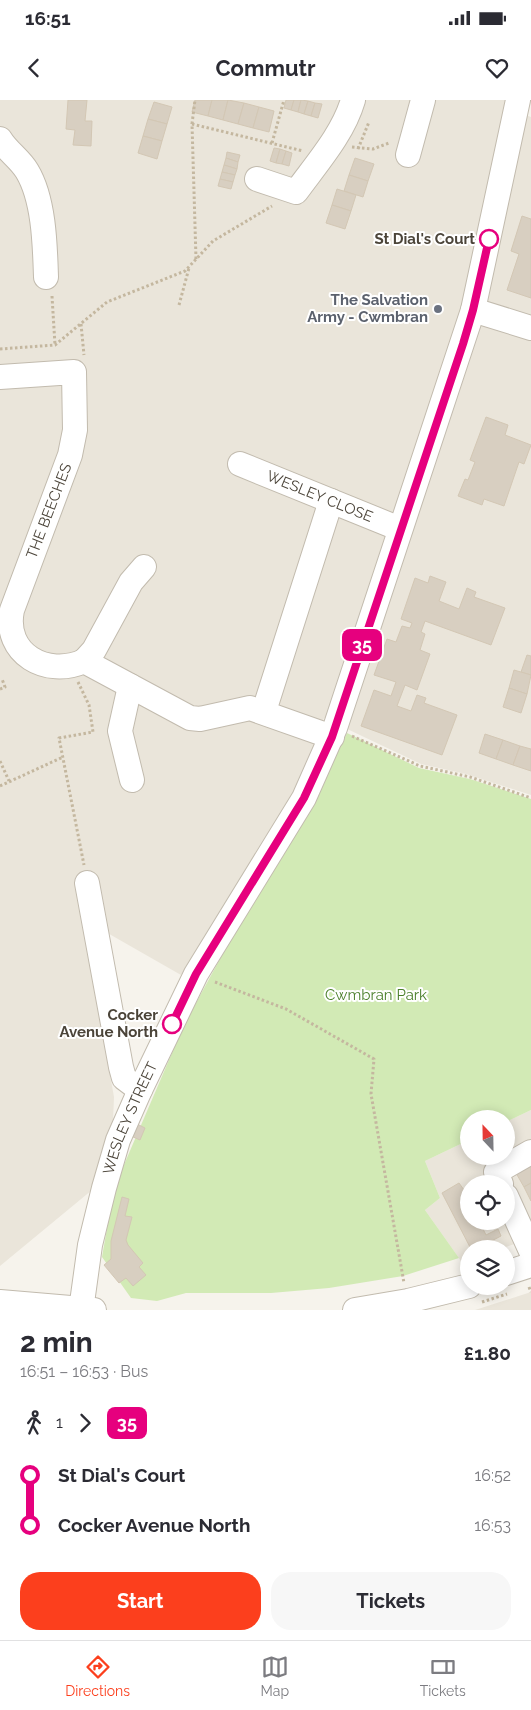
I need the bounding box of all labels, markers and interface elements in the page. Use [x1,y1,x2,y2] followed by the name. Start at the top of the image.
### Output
[25,7,71,29] text: 16:51
[20,54,48,82] icon: back
[483,54,511,82] icon: heart
[216,55,315,81] text: Commutr
[479,229,499,249] marker: St Dial's Court
[374,230,475,248] place label: St Dial's Court
[307,291,428,326] place label: The Salvation Army - Cwmbran
[432,303,444,315] marker: The Salvation Army - Cwmbran
[23,461,75,561] street label: THE BEECHES
[264,467,375,526] street label: WESLEY CLOSE
[340,629,384,661] line badge: 35
[352,634,372,655] text: 35
[325,986,427,1004] park label: Cwmbran Park
[60,1006,158,1041] place label: Cocker Avenue North
[162,1014,182,1034] marker: Cocker Avenue North
[99,1059,161,1177] street label: WESLEY STREET
[460,1110,515,1165] north arrow
[460,1110,515,1295] map controls
[460,1175,515,1230] button: locate
[460,1240,515,1295] button: layers
[20,1326,93,1359] text: 2 min
[464,1342,511,1364] text: £1.80
[20,1362,148,1381] text: 16:51 – 16:53 · Bus
[20,1409,48,1437] icon: walk
[71,1409,99,1437] icon: forward
[117,1412,137,1433] text: 35
[56,1413,63,1432] text: 1
[58,1464,185,1486] text: St Dial's Court
[474,1466,511,1485] text: 16:52
[58,1514,250,1536] text: Cocker Avenue North
[474,1516,511,1535] text: 16:53
[20,1572,261,1630] button: Start
[271,1572,511,1630] button: Tickets
[65,1653,130,1699] tab: Directions
[261,1653,289,1699] tab: Map
[420,1653,466,1699] tab: Tickets

